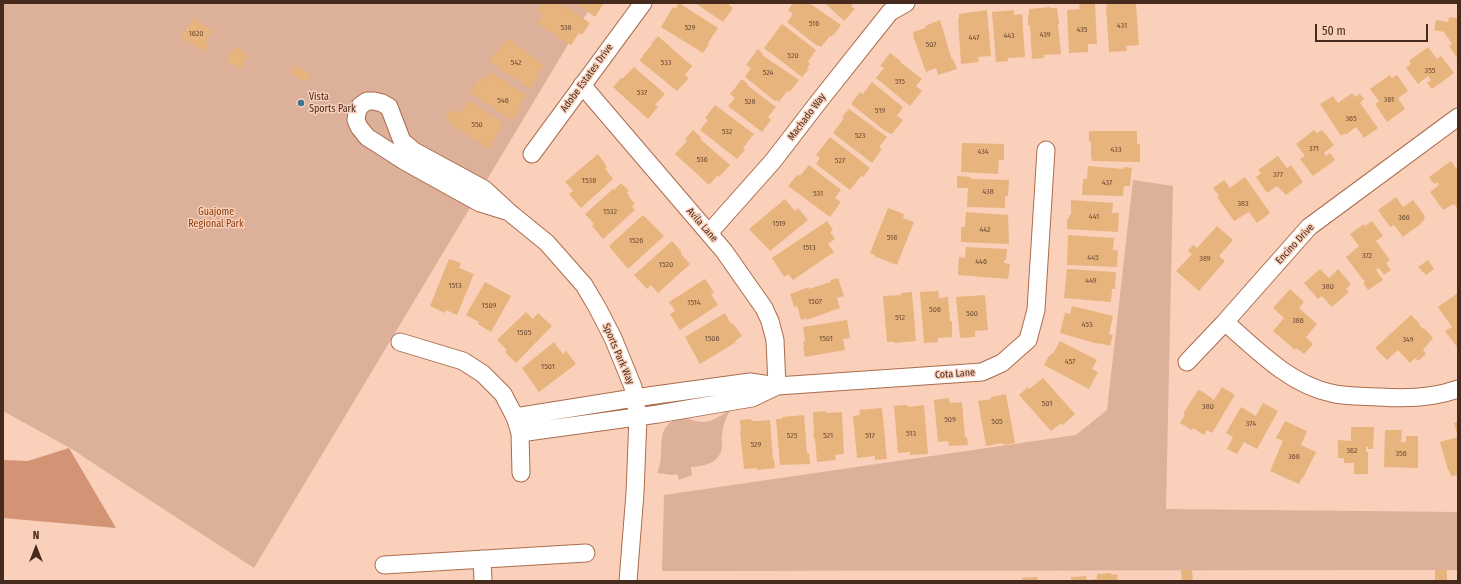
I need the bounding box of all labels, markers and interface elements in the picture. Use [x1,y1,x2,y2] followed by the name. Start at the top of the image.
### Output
[1317,16,1430,42] scale bar
[809,19,819,29] house number: 516
[1117,21,1127,31] house number: 431
[560,23,572,33] house number: 538
[685,23,695,33] house number: 529
[1322,24,1346,38] text: 50 m
[1076,25,1088,35] house number: 435
[189,29,203,39] house number: 1620
[1039,30,1051,40] house number: 439
[1003,31,1015,41] house number: 443
[969,33,979,43] house number: 447
[926,40,936,50] house number: 507
[558,42,616,114] street label: Adobe Estates Drive
[787,51,799,61] house number: 520
[511,58,521,68] house number: 542
[661,58,671,68] house number: 533
[1425,66,1435,76] house number: 355
[763,68,773,78] house number: 524
[895,77,905,87] house number: 515
[637,88,647,98] house number: 537
[309,91,356,114] place label: Vista Sports Park
[785,91,829,143] street label: Machado Way
[1384,95,1394,105] house number: 361
[497,96,509,106] house number: 546
[744,97,756,107] house number: 528
[296,98,306,108] marker: Vista Sports Park
[875,106,885,116] house number: 519
[1345,114,1357,124] house number: 365
[471,120,483,130] house number: 550
[722,127,732,137] house number: 532
[855,131,865,141] house number: 523
[1309,144,1319,154] house number: 371
[1111,145,1121,155] house number: 433
[977,147,989,157] house number: 434
[696,155,708,165] house number: 536
[835,156,845,166] house number: 527
[1273,170,1283,180] house number: 377
[582,176,596,186] house number: 1538
[1102,178,1112,188] house number: 437
[982,187,994,197] house number: 438
[813,189,823,199] house number: 531
[1237,199,1249,209] house number: 383
[684,205,720,245] street label: Avila Lane
[188,206,244,230] park label: Guajome Regional Park
[603,207,617,217] house number: 1532
[1089,212,1099,222] house number: 441
[1398,213,1410,223] house number: 366
[772,219,786,229] house number: 1519
[1273,221,1317,267] street label: Encino Drive
[979,225,991,235] house number: 442
[887,233,897,243] house number: 518
[629,236,643,246] house number: 1526
[802,243,816,253] house number: 1513
[1362,251,1372,261] house number: 372
[1087,253,1099,263] house number: 445
[1199,254,1211,264] house number: 389
[975,257,987,267] house number: 446
[659,260,673,270] house number: 1520
[1085,276,1097,286] house number: 449
[448,281,462,291] house number: 1513
[1322,282,1334,292] house number: 380
[808,297,822,307] house number: 1507
[687,298,701,308] house number: 1514
[482,301,496,311] house number: 1509
[929,305,941,315] house number: 506
[966,309,978,319] house number: 500
[895,313,905,323] house number: 512
[1292,316,1304,326] house number: 386
[1081,320,1093,330] house number: 453
[600,322,636,386] street label: Sports Park Way
[517,328,531,338] house number: 1505
[705,334,719,344] house number: 1506
[819,334,833,344] house number: 1501
[1402,335,1414,345] house number: 349
[1065,357,1075,367] house number: 457
[541,362,555,372] house number: 1501
[935,367,975,381] street label: Cota Lane
[1042,399,1052,409] house number: 501
[1202,402,1214,412] house number: 380
[944,415,956,425] house number: 509
[991,417,1003,427] house number: 505
[1246,419,1256,429] house number: 374
[906,429,916,439] house number: 513
[787,431,797,441] house number: 525
[823,431,833,441] house number: 521
[865,431,875,441] house number: 517
[751,440,761,450] house number: 529
[1346,446,1358,456] house number: 362
[1395,449,1407,459] house number: 356
[1288,452,1300,462] house number: 368
[16,528,56,568] north arrow
[33,529,39,542] text: N

